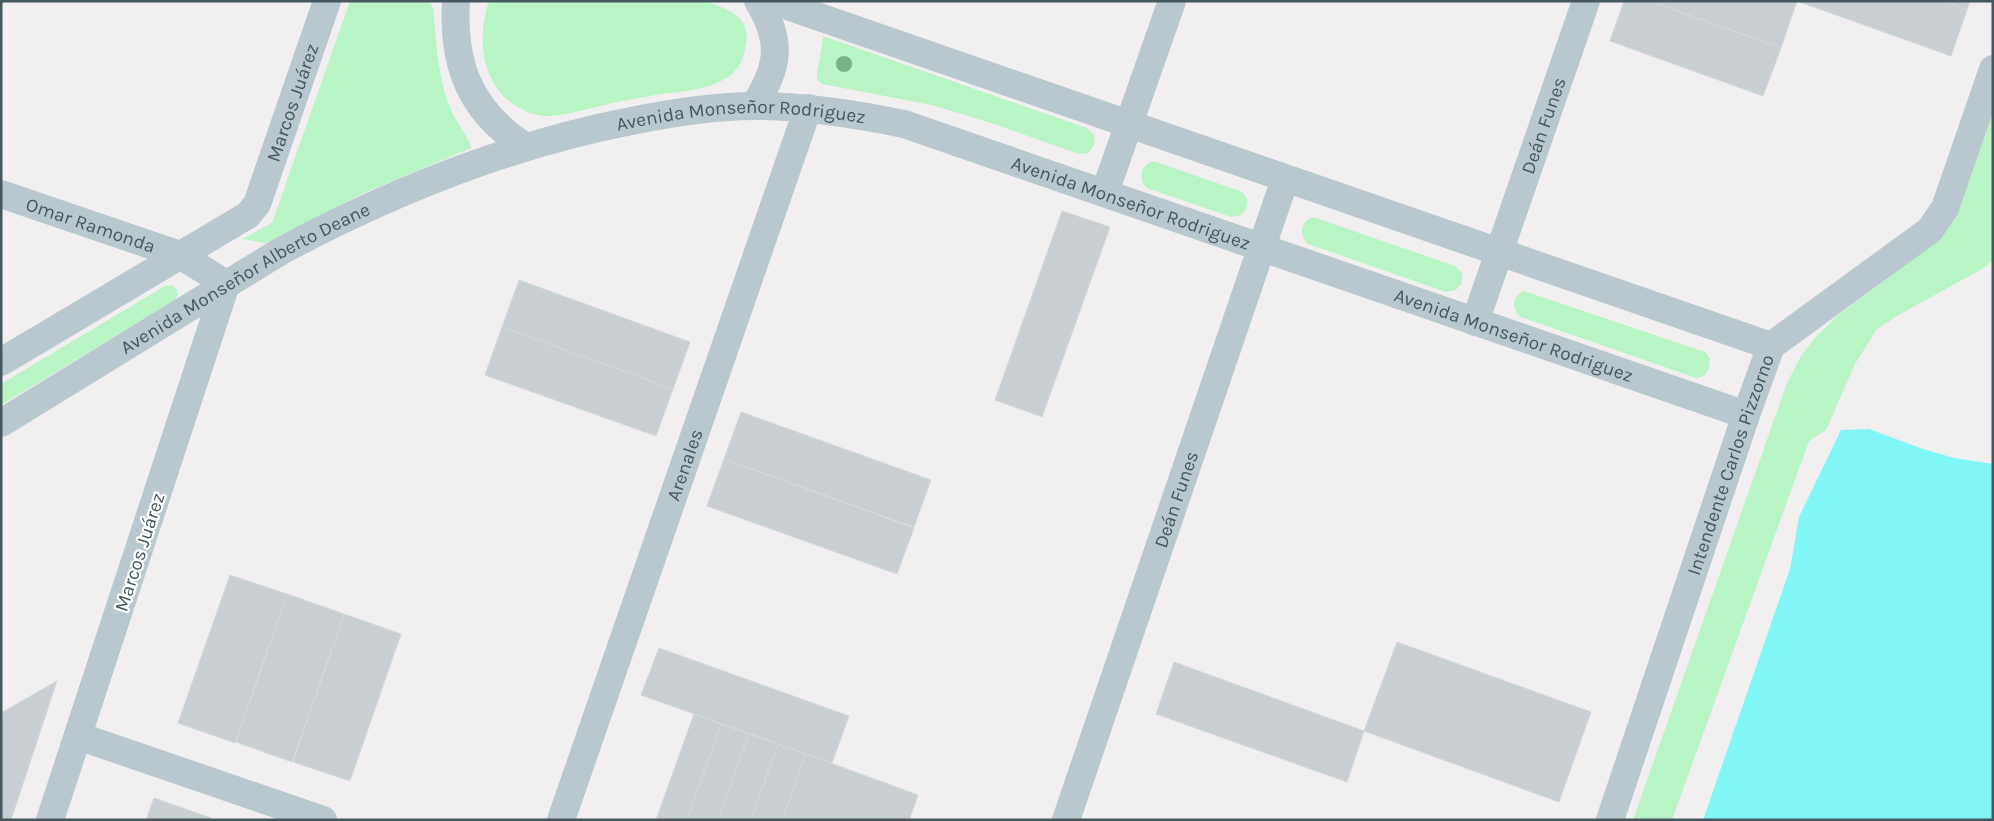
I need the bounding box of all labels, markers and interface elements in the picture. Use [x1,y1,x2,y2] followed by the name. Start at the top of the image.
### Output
[262,41,323,165] street label: Marcos Juárez
[1517,74,1571,177] street label: Deán Funes
[614,96,867,136] street label: Avenida Monseñor Rodriguez
[1008,152,1253,255] street label: Avenida Monseñor Rodriguez
[23,193,158,258] street label: Omar Ramonda
[117,198,373,359] street label: Avenida Monseñor Alberto Deane
[1391,284,1636,387] street label: Avenida Monseñor Rodriguez
[1683,352,1779,578] street label: Intendente Carlos Pizzorno
[663,426,708,504] street label: Arenales
[1150,448,1203,551] street label: Deán Funes
[110,490,169,614] street label: Marcos Juárez

